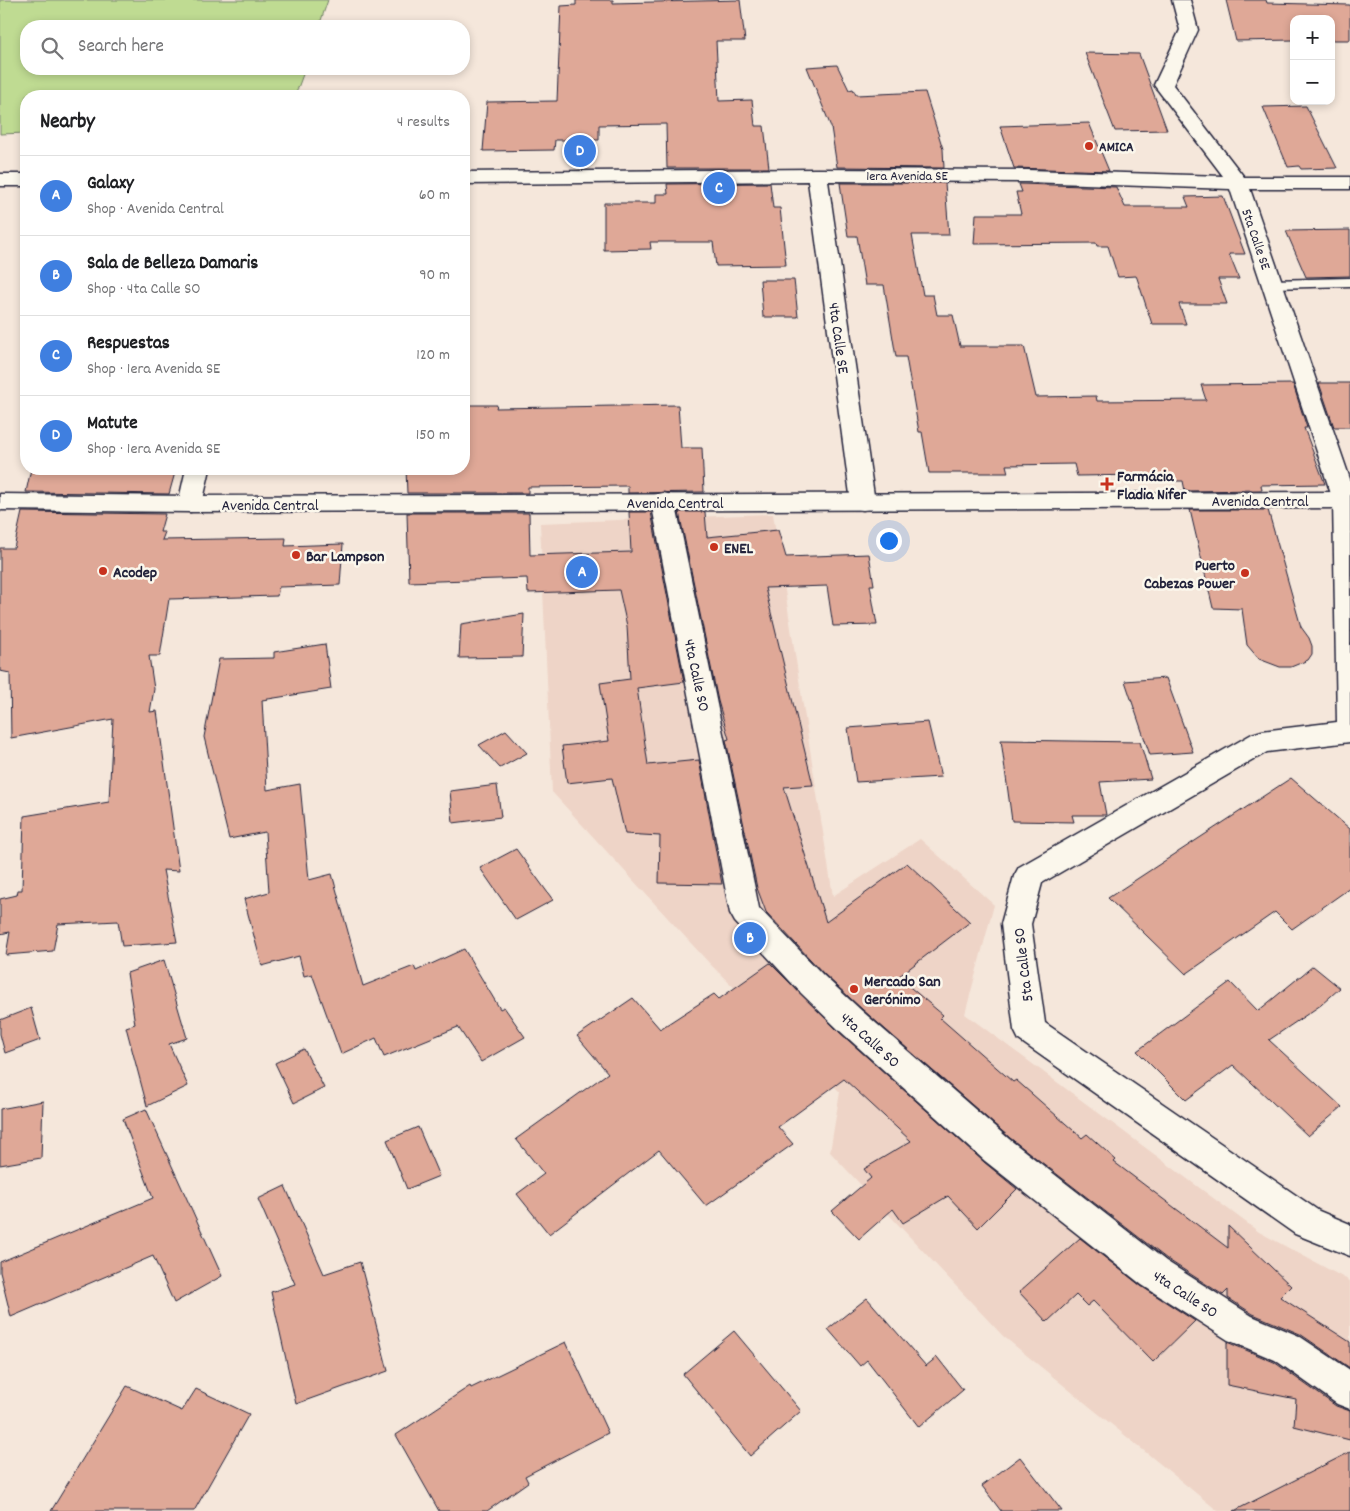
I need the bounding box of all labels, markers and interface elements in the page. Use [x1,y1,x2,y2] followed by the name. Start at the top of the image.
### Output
[1290,15,1335,105] map controls
[1290,15,1335,60] button: +
[20,20,470,75] search box
[38,34,66,62] icon: search
[78,34,164,61] text: Search here
[1290,60,1335,105] button: −
[40,108,95,138] text: Nearby
[397,111,450,134] text: 4 results
[564,132,596,170] pin: D
[1099,138,1134,158] place label: AMICA
[1083,140,1095,152] marker: AMICA
[866,167,949,187] street label: 1era Avenida SE
[703,169,735,207] pin: C
[87,171,134,198] text: Galaxy
[52,184,60,207] text: A
[419,184,450,207] text: 60 m
[87,198,224,221] text: Shop · Avenida Central
[1235,206,1275,274] street label: 5ta Calle SE
[87,251,258,278] text: Sala de Belleza Damaris
[52,264,60,287] text: B
[419,264,450,287] text: 90 m
[87,278,201,301] text: Shop · 4ta Calle SO
[821,301,854,376] street label: 4ta Calle SE
[87,331,170,358] text: Respuestas
[52,344,60,367] text: C
[416,344,450,367] text: 120 m
[87,358,220,381] text: Shop · 1era Avenida SE
[87,411,138,438] text: Matute
[52,424,60,447] text: D
[416,424,450,447] text: 150 m
[87,438,220,461] text: Shop · 1era Avenida SE
[1117,466,1188,507] place label: Farmácia Fladia Nifer
[1101,478,1113,490] marker: Farmácia Fladia Nifer
[1212,491,1309,514] street label: Avenida Central
[627,493,724,516] street label: Avenida Central
[222,495,319,518] street label: Avenida Central
[876,528,902,554] your location
[724,538,753,561] place label: ENEL
[708,541,720,553] marker: ENEL
[306,546,384,569] place label: Bar Lampson
[290,549,302,561] marker: Bar Lampson
[566,553,598,591] pin: A
[1144,555,1236,596] place label: Puerto Cabezas Power
[113,562,157,585] place label: Acodep
[97,565,109,577] marker: Acodep
[1239,567,1251,579] marker: Puerto Cabezas Power
[677,637,714,714] street label: 4ta Calle SO
[734,919,766,957] pin: B
[1009,926,1040,1003] street label: 5ta Calle SO
[864,971,941,1012] place label: Mercado San Gerónimo
[848,983,860,995] marker: Mercado San Gerónimo
[834,1008,904,1074] street label: 4ta Calle SO
[1147,1265,1222,1325] street label: 4ta Calle SO

